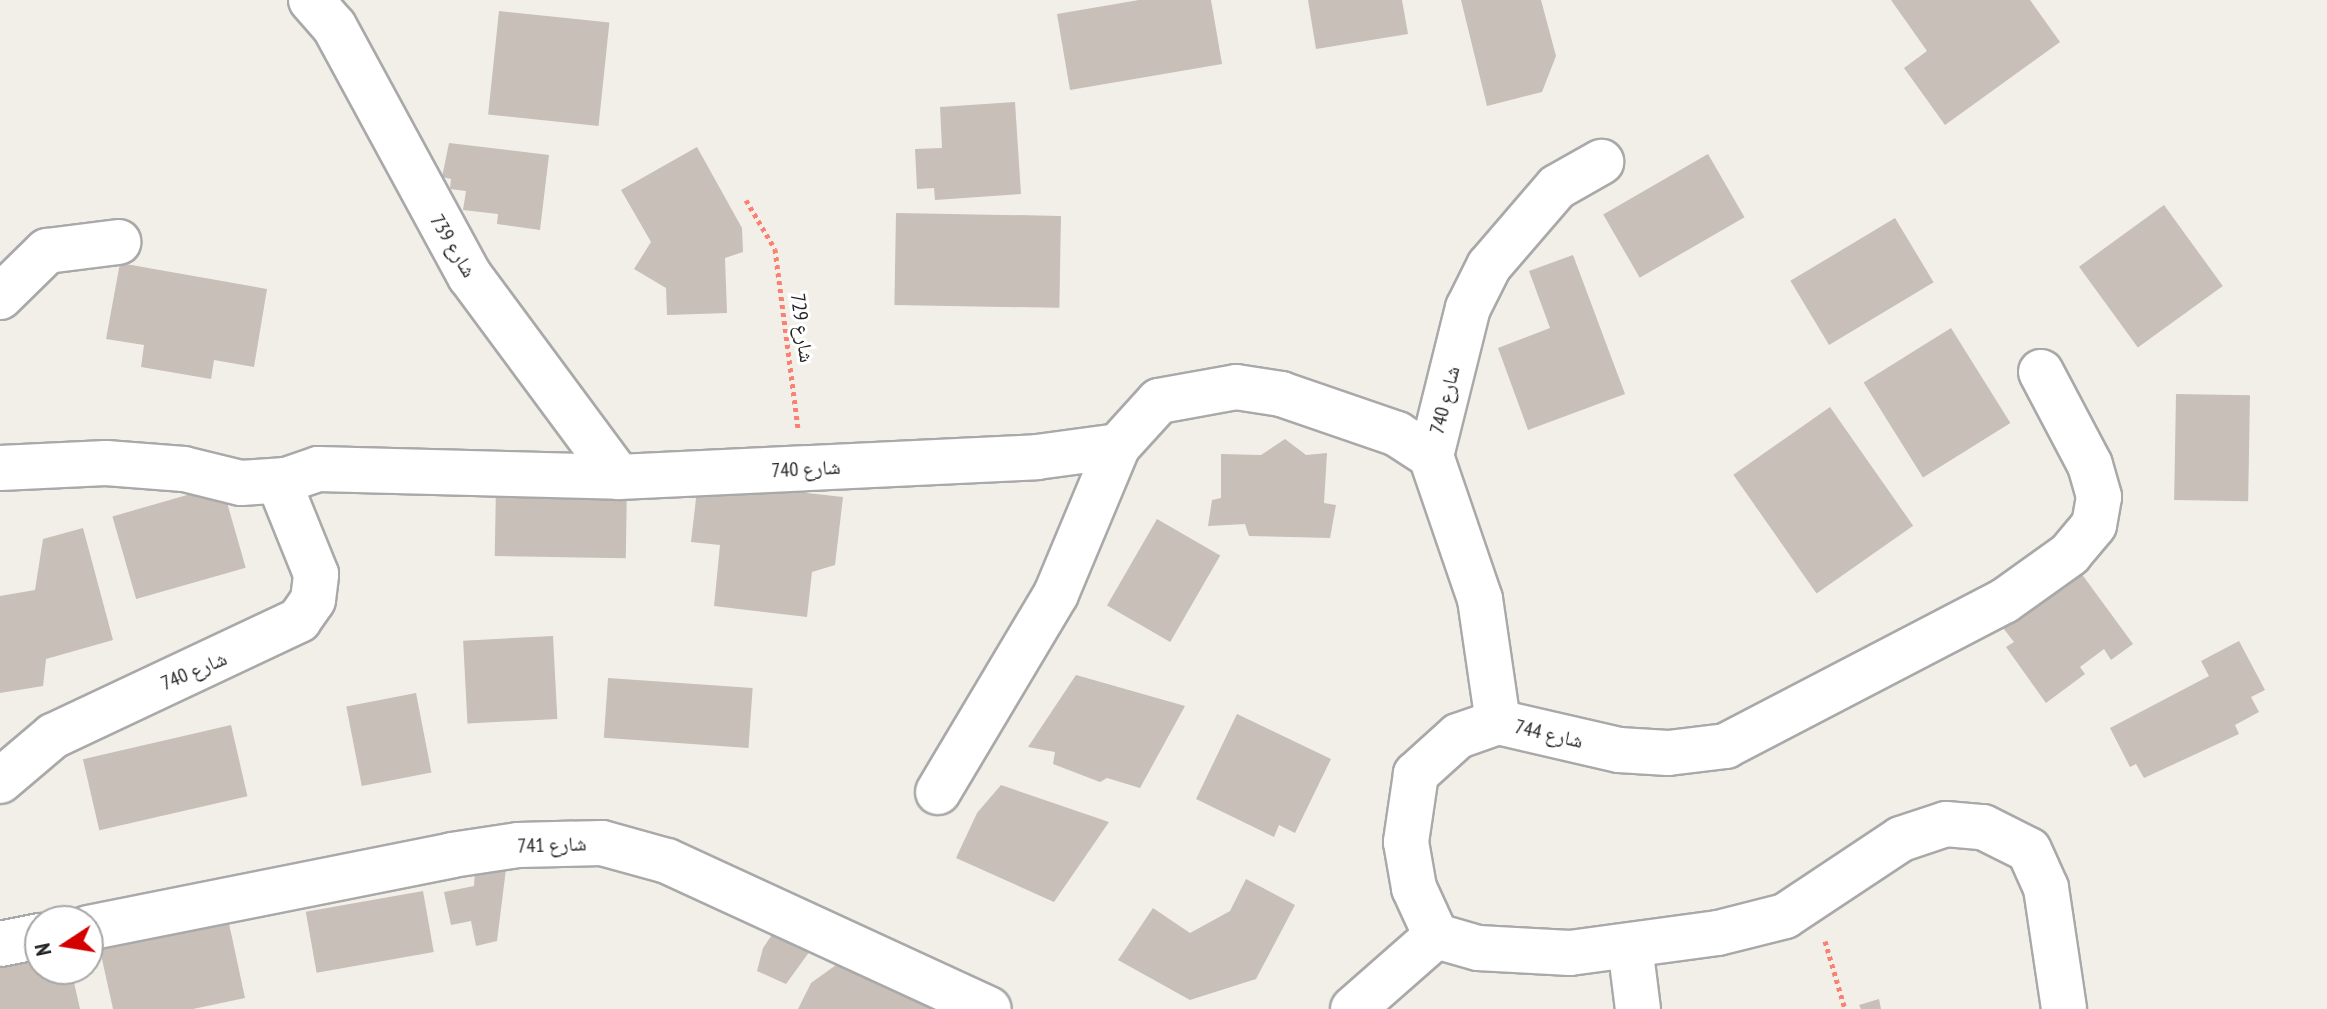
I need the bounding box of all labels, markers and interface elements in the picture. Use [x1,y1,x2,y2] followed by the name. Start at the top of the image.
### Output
[425,210,481,282] street label: شارع 739
[785,292,819,364] street label: شارع 729
[1425,363,1465,437] street label: شارع 740
[771,455,841,483] street label: شارع 740
[157,646,231,696] street label: شارع 740
[1513,715,1585,753] street label: شارع 744
[517,832,587,858] street label: شارع 741
[24,905,104,985] north arrow
[28,941,57,958] text: N

